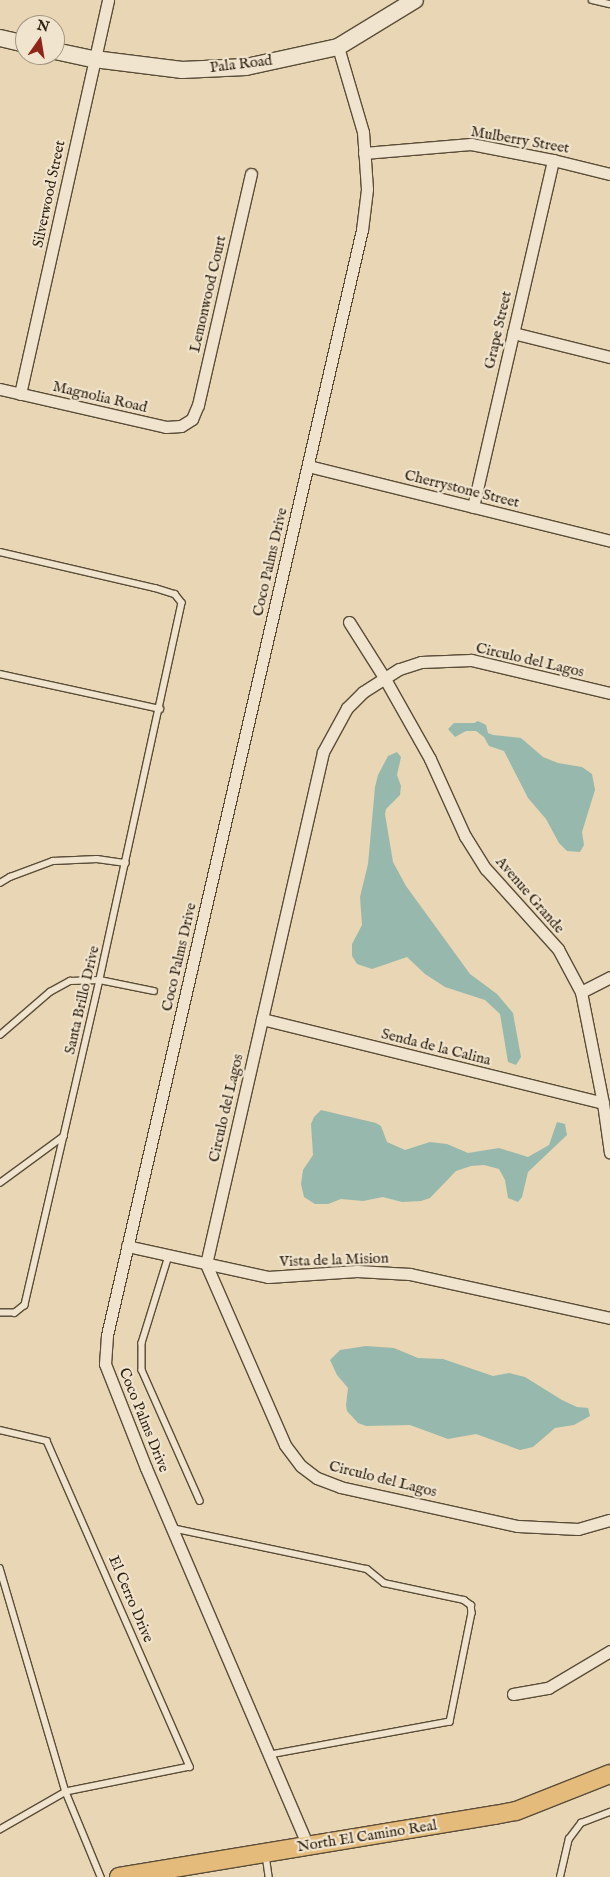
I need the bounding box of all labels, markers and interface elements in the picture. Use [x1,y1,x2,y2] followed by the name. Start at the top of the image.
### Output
[15,15,65,65] north arrow
[35,16,51,36] text: N
[209,51,273,77] street label: Pala Road
[469,122,571,158] street label: Mulberry Street
[29,139,69,249] street label: Silverwood Street
[186,234,230,354] street label: Lemonwood Court
[480,289,516,371] street label: Grape Street
[51,377,149,417] street label: Magnolia Road
[403,466,521,512] street label: Cherrystone Street
[249,506,291,618] street label: Coco Palms Drive
[474,639,586,681] street label: Circulo del Lagos
[492,853,568,937] street label: Avenue Grande
[158,901,200,1013] street label: Coco Palms Drive
[61,944,103,1056] street label: Santa Brillo Drive
[379,1025,493,1069] street label: Senda de la Calina
[205,1052,247,1164] street label: Circulo del Lagos
[279,1249,389,1271] street label: Vista de la Mision
[115,1365,173,1475] street label: Coco Palms Drive
[327,1457,439,1501] street label: Circulo del Lagos
[105,1553,157,1645] street label: El Cerro Drive
[296,1816,438,1856] street label: North El Camino Real

